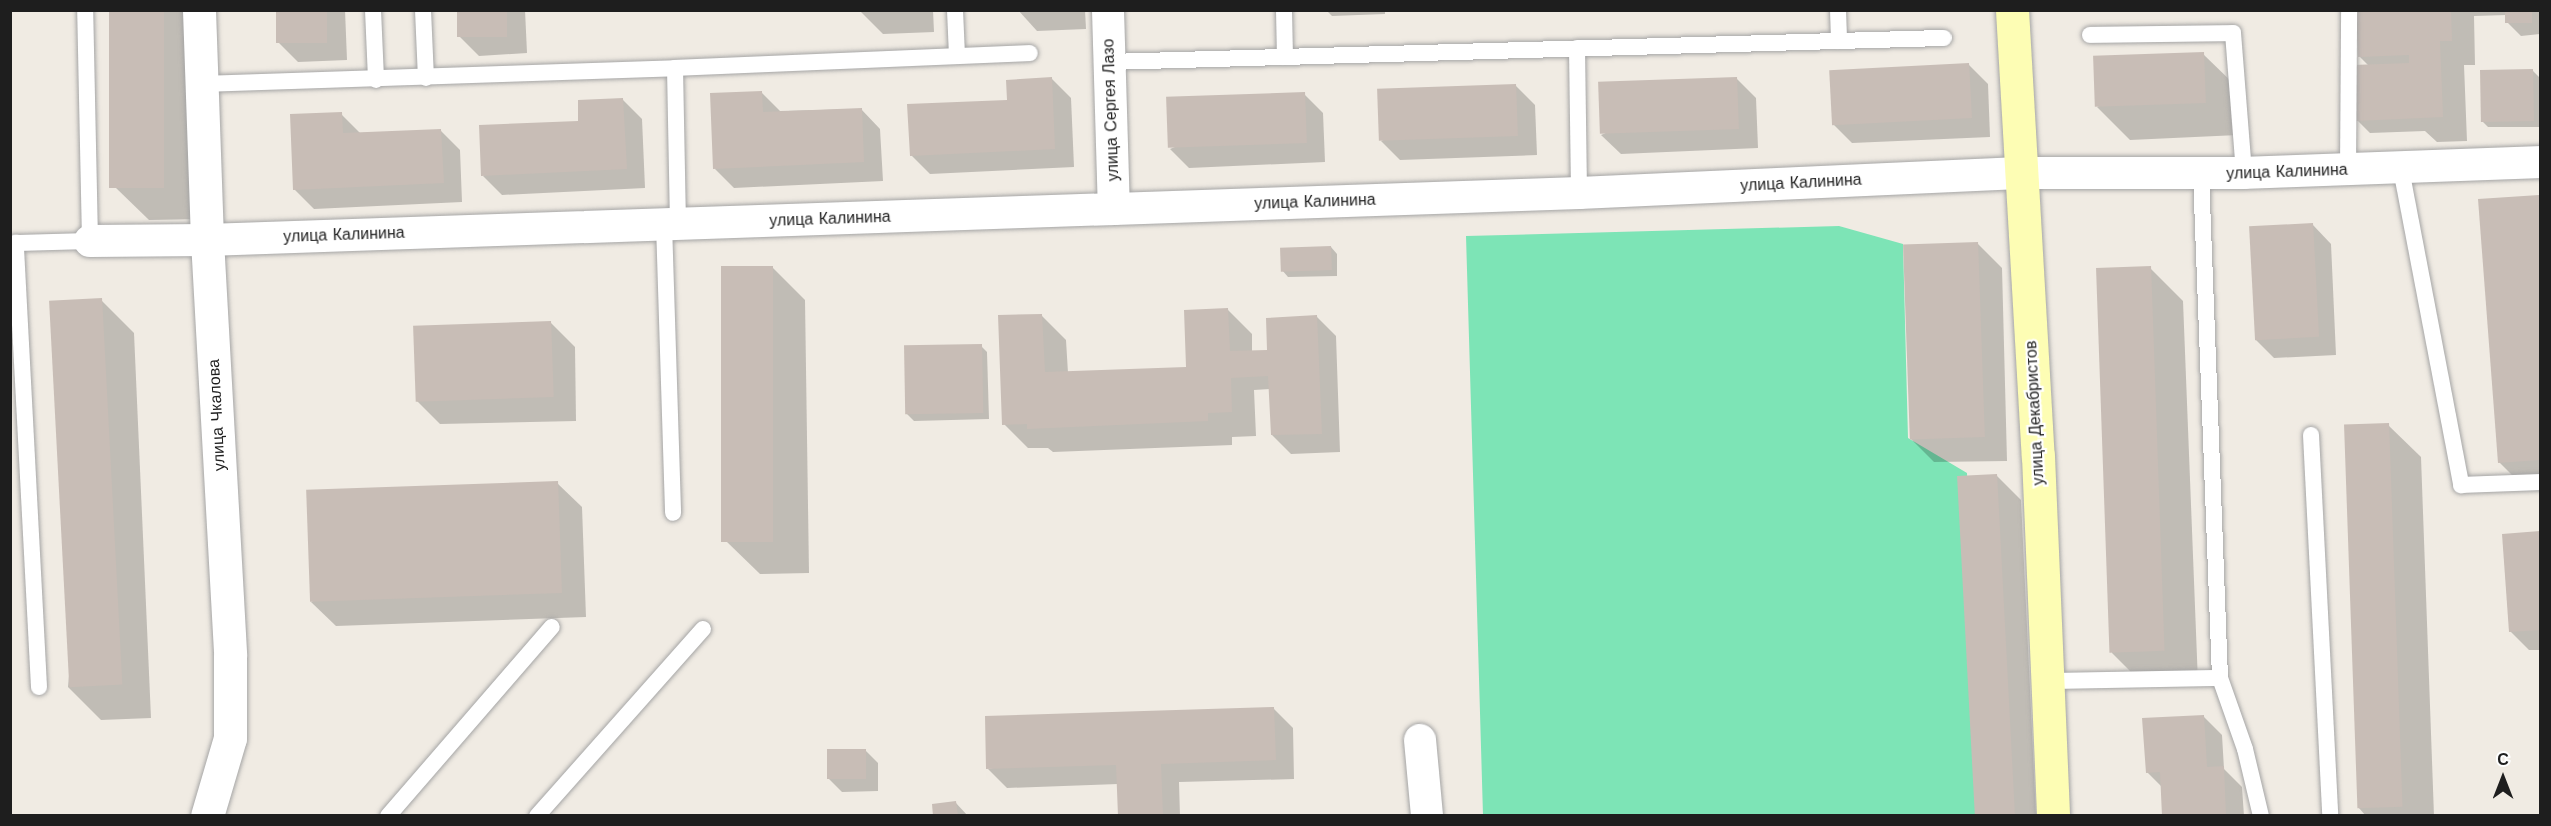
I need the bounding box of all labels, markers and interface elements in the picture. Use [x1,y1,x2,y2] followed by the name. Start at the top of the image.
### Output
[1099,38,1123,182] street label: улица Сергея Лазо
[2226,160,2348,184] street label: улица Калинина
[1740,170,1862,196] street label: улица Калинина
[1254,190,1376,214] street label: улица Калинина
[769,207,891,231] street label: улица Калинина
[283,223,405,247] street label: улица Калинина
[2022,340,2048,486] street label: улица Декабристов
[204,359,230,471] street label: улица Чкалова
[2473,748,2533,808] north arrow
[2497,750,2509,769] text: С

